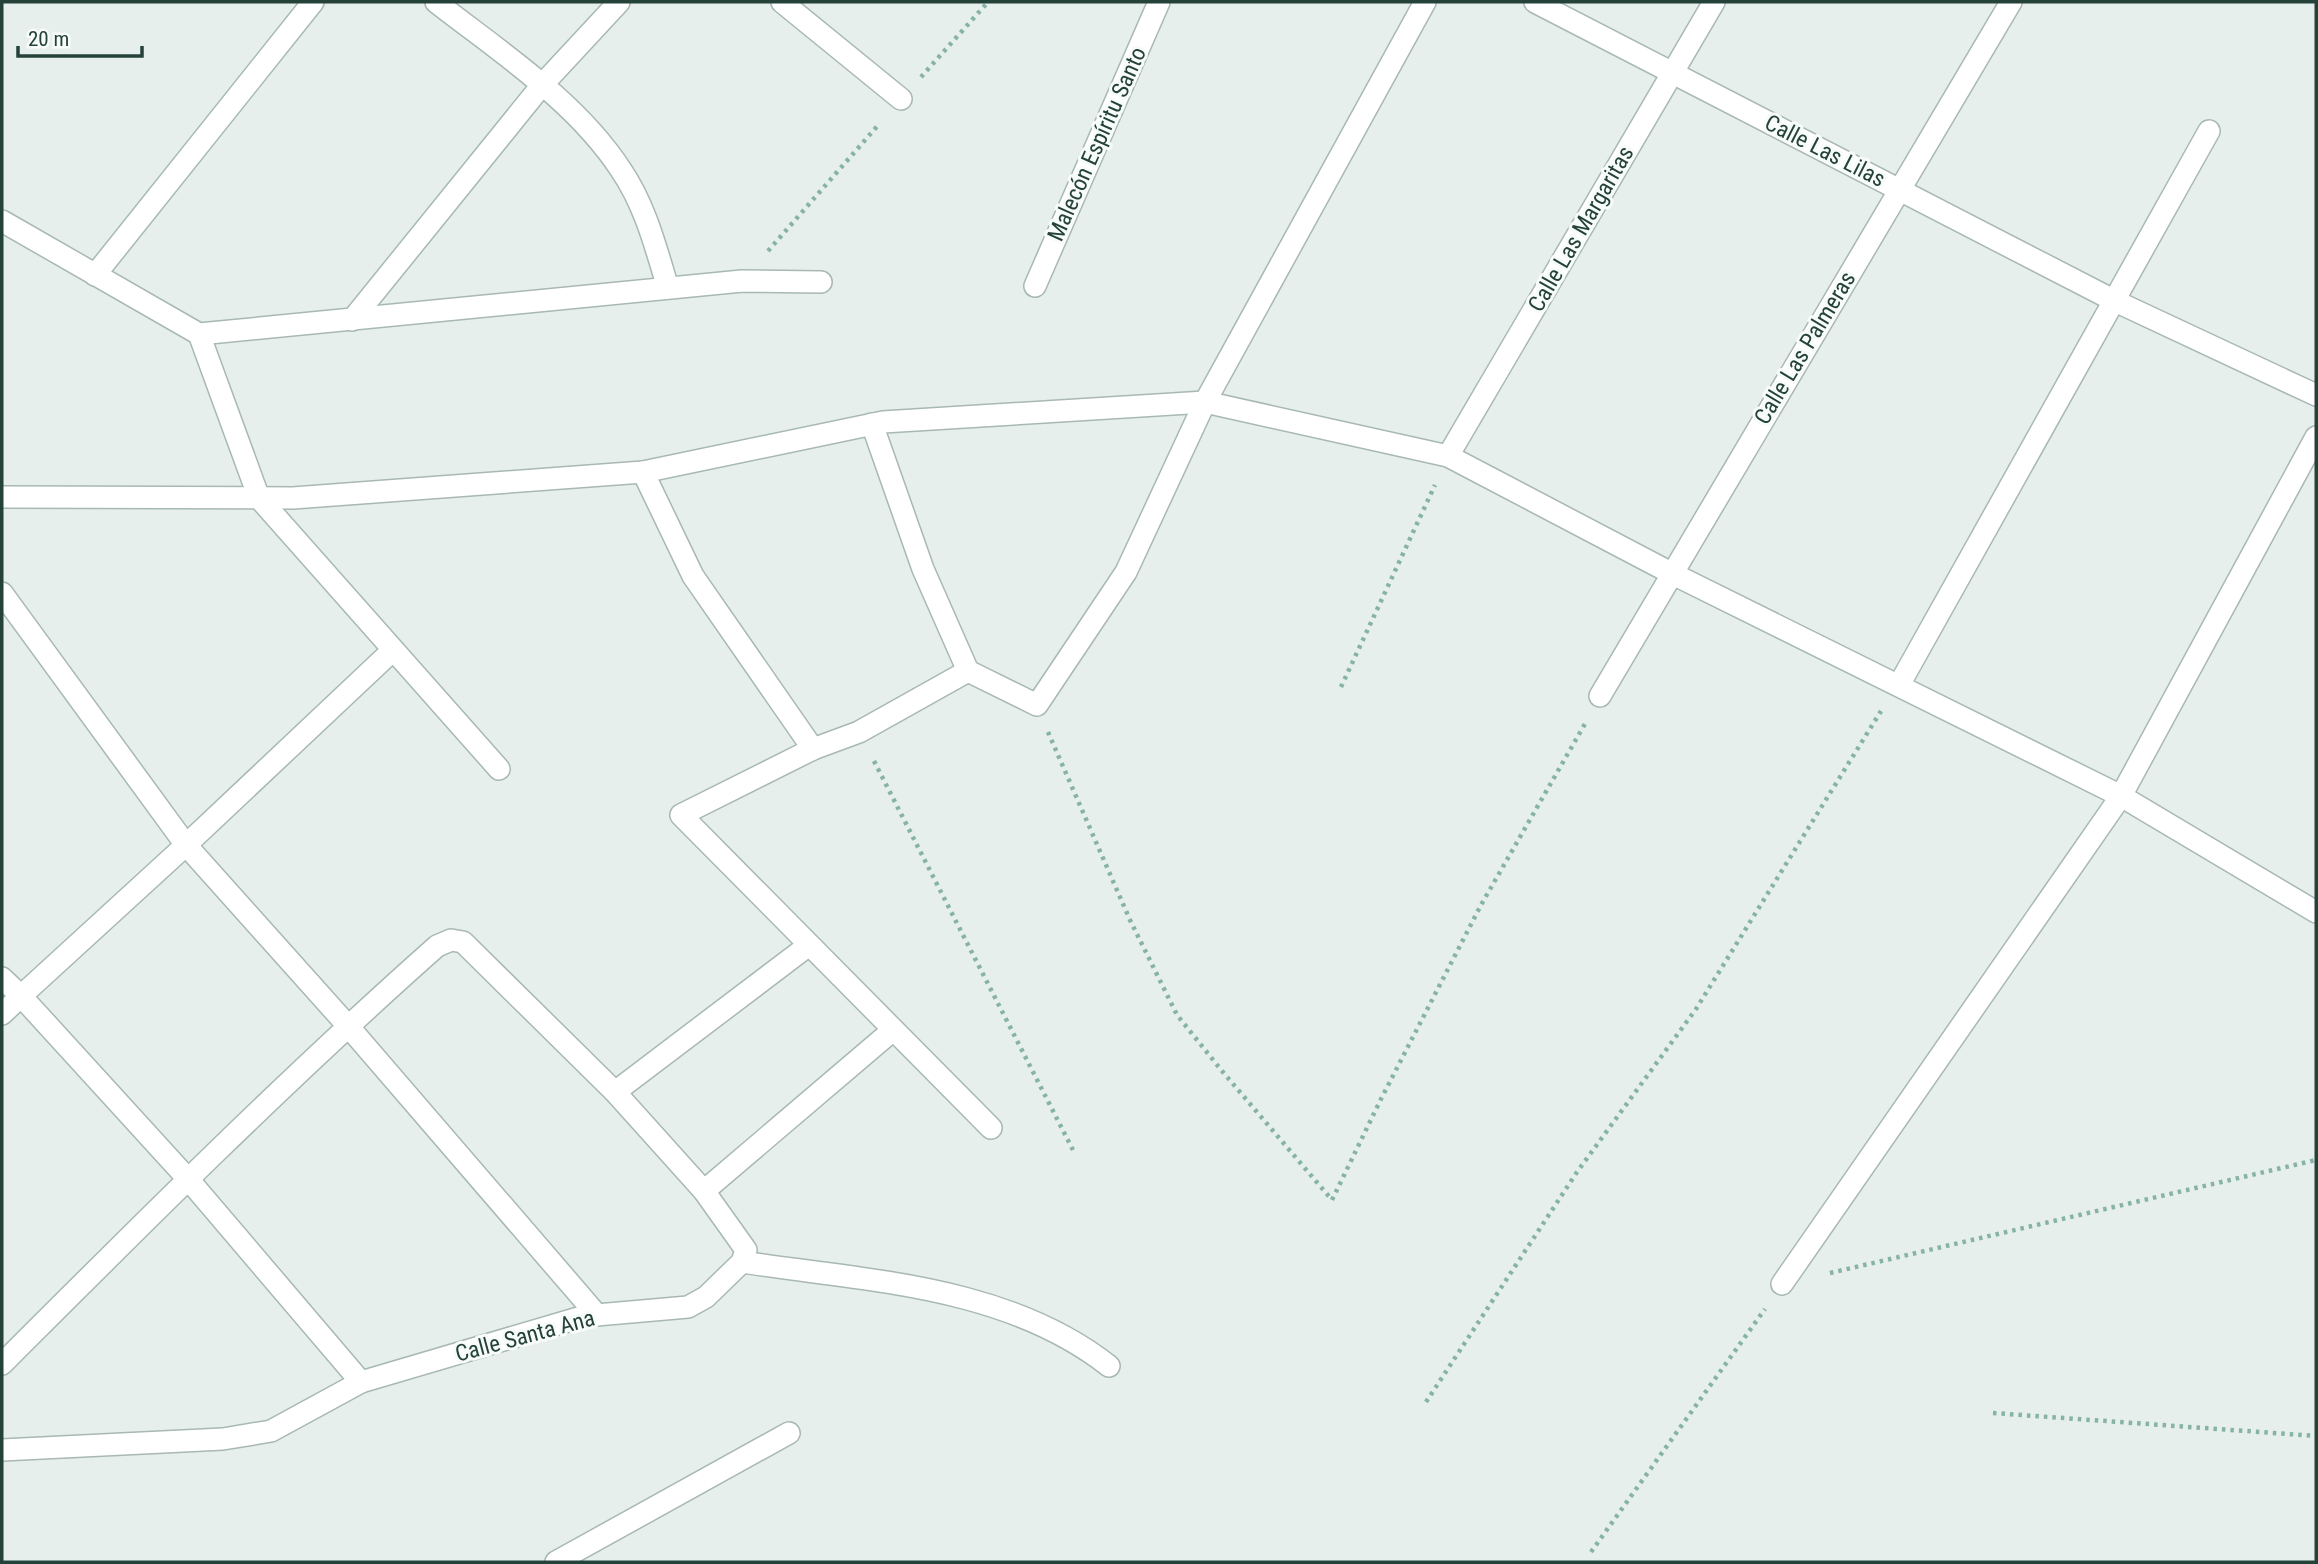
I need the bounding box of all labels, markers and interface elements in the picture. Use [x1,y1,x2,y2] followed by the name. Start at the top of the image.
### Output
[18,14,142,58] scale bar
[28,27,69,51] text: 20 m
[1042,43,1152,245] street label: Malecón Espíritu Santo
[1760,109,1890,193] street label: Calle Las Lilas
[1523,141,1639,317] street label: Calle Las Margaritas
[1749,267,1861,429] street label: Calle Las Palmeras
[452,1304,598,1368] street label: Calle Santa Ana

